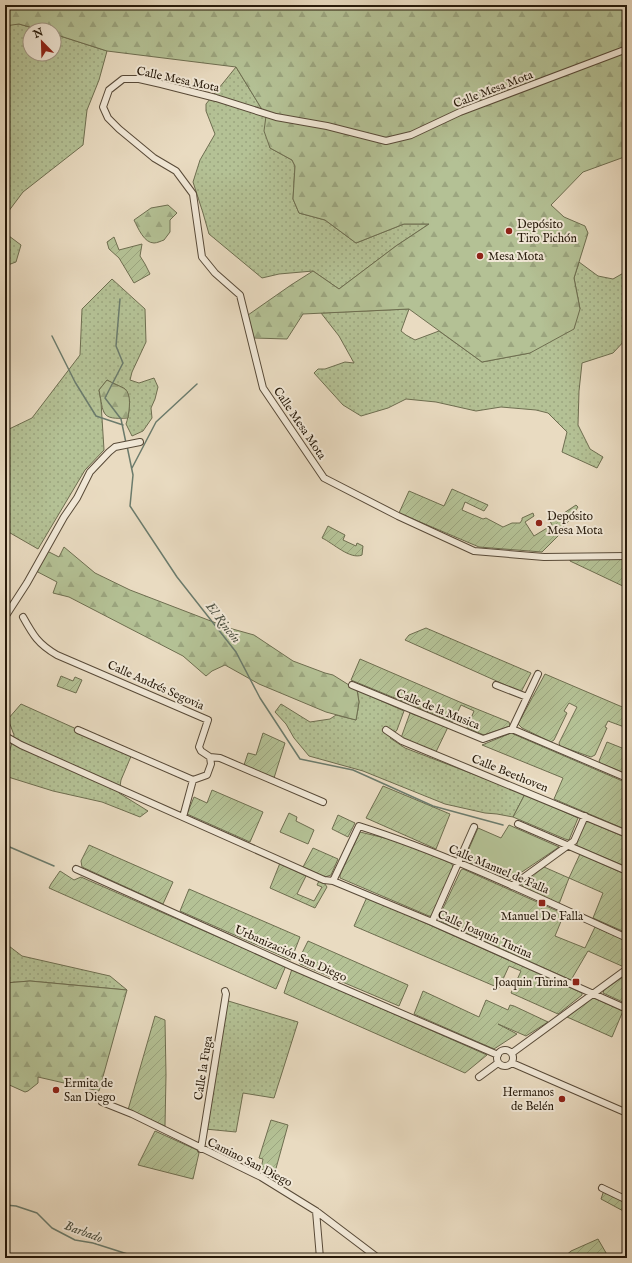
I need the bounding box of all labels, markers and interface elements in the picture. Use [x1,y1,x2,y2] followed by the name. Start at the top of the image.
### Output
[22,22,62,62] north arrow
[30,25,46,42] text: N
[135,63,221,96] street label: Calle Mesa Mota
[451,67,536,112] street label: Calle Mesa Mota
[517,217,577,246] place label: Depósito Tiro Pichón
[504,226,514,236] marker: Depósito Tiro Pichón
[488,249,544,264] place label: Mesa Mota
[475,251,485,261] marker: Mesa Mota
[270,384,330,463] street label: Calle Mesa Mota
[547,509,603,538] place label: Depósito Mesa Mota
[534,518,544,528] marker: Depósito Mesa Mota
[201,598,244,647] water label: El Rincón
[105,657,207,714] street label: Calle Andrés Segovia
[394,686,483,733] street label: Calle de la Musica
[469,751,551,796] street label: Calle Beethoven
[446,842,552,898] street label: Calle Manuel de Falla
[537,898,547,908] marker: Manuel De Falla
[435,907,535,963] street label: Calle Joaquín Turina
[501,909,584,924] place label: Manuel De Falla
[232,922,350,985] street label: Urbanización San Diego
[492,975,569,991] place label: Joaquin Turina
[571,977,581,987] marker: Joaquin Turina
[191,1034,216,1101] street label: Calle la Fuga
[64,1076,116,1105] place label: Ermita de San Diego
[51,1085,61,1095] marker: Ermita de San Diego
[502,1085,555,1114] place label: Hermanos de Belén
[557,1094,567,1104] marker: Hermanos de Belén
[205,1135,295,1191] street label: Camino San Diego
[62,1218,105,1247] water label: Barbado

